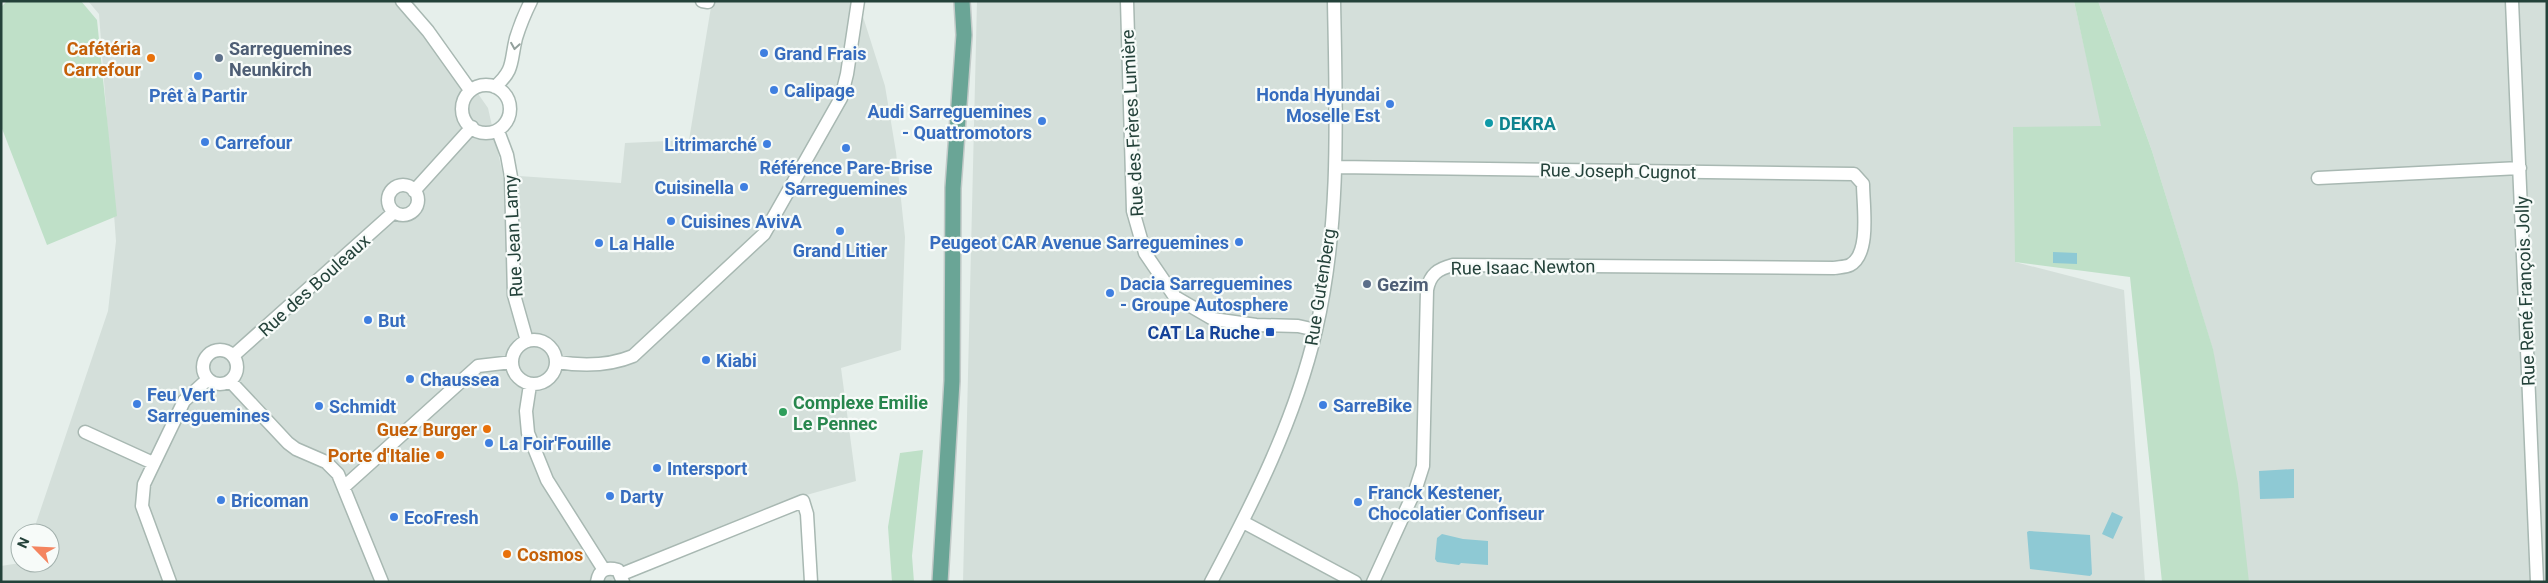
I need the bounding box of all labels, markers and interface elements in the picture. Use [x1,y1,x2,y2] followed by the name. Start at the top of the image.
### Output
[1117,29,1147,217] street label: Rue des Frères Lumière
[64,38,141,80] place label: Cafétéria Carrefour
[229,38,352,80] place label: Sarreguemines Neunkirch
[510,43,521,51] one-way arrow
[774,43,867,64] place label: Grand Frais
[758,47,770,59] marker: Grand Frais
[145,52,157,64] marker: Cafétéria Carrefour
[213,52,225,64] marker: Sarreguemines Neunkirch
[192,70,204,82] marker: Prêt à Partir
[784,80,855,101] place label: Calipage
[768,84,780,96] marker: Calipage
[1256,84,1380,126] place label: Honda Hyundai Moselle Est
[149,85,247,106] place label: Prêt à Partir
[1384,98,1396,110] marker: Honda Hyundai Moselle Est
[868,101,1032,143] place label: Audi Sarreguemines - Quattromotors
[1499,113,1557,134] place label: DEKRA
[1036,115,1048,127] marker: Audi Sarreguemines - Quattromotors
[1483,117,1495,129] marker: DEKRA
[215,132,293,153] place label: Carrefour
[664,134,757,155] place label: Litrimarché
[199,136,211,148] marker: Carrefour
[761,138,773,150] marker: Litrimarché
[840,142,852,154] marker: Référence Pare-Brise Sarreguemines
[759,157,933,199] place label: Référence Pare-Brise Sarreguemines
[1540,159,1696,183] street label: Rue Joseph Cugnot
[499,174,527,298] street label: Rue Jean Lamy
[654,177,734,198] place label: Cuisinella
[738,181,750,193] marker: Cuisinella
[2511,195,2539,386] street label: Rue René François Jolly
[681,211,803,232] place label: Cuisines AvivA
[665,215,677,227] marker: Cuisines AvivA
[834,225,846,237] marker: Grand Litier
[1300,227,1340,347] street label: Rue Gutenberg
[254,229,374,340] street label: Rue des Bouleaux
[929,232,1229,253] place label: Peugeot CAR Avenue Sarreguemines
[609,233,675,254] place label: La Halle
[1233,236,1245,248] marker: Peugeot CAR Avenue Sarreguemines
[593,237,605,249] marker: La Halle
[793,240,888,261] place label: Grand Litier
[1451,255,1595,279] street label: Rue Isaac Newton
[1120,273,1293,315] place label: Dacia Sarreguemines - Groupe Autosphere
[1377,274,1429,295] place label: Gezim
[1361,278,1373,290] marker: Gezim
[1104,287,1116,299] marker: Dacia Sarreguemines - Groupe Autosphere
[378,310,406,331] place label: But
[362,314,374,326] marker: But
[1147,322,1260,343] place label: CAT La Ruche
[1264,326,1276,338] marker: CAT La Ruche
[716,350,757,371] place label: Kiabi
[700,354,712,366] marker: Kiabi
[420,369,500,390] place label: Chaussea
[404,373,416,385] marker: Chaussea
[147,384,270,426] place label: Feu Vert Sarreguemines
[793,392,928,434] place label: Complexe Emilie Le Pennec
[1333,395,1412,416] place label: SarreBike
[329,396,396,417] place label: Schmidt
[131,398,143,410] marker: Feu Vert Sarreguemines
[1317,399,1329,411] marker: SarreBike
[313,400,325,412] marker: Schmidt
[777,406,789,418] marker: Complexe Emilie Le Pennec
[377,419,477,440] place label: Guez Burger
[481,423,493,435] marker: Guez Burger
[499,433,611,454] place label: La Foir'Fouille
[483,437,495,449] marker: La Foir'Fouille
[328,445,430,466] place label: Porte d'Italie
[434,449,446,461] marker: Porte d'Italie
[667,458,747,479] place label: Intersport
[651,462,663,474] marker: Intersport
[1368,482,1545,524] place label: Franck Kestener, Chocolatier Confiseur
[620,486,664,507] place label: Darty
[231,490,309,511] place label: Bricoman
[604,490,616,502] marker: Darty
[215,494,227,506] marker: Bricoman
[1352,496,1364,508] marker: Franck Kestener, Chocolatier Confiseur
[404,507,479,528] place label: EcoFresh
[388,511,400,523] marker: EcoFresh
[10,523,60,573] north arrow
[14,535,32,550] text: N
[517,544,583,565] place label: Cosmos
[501,548,513,560] marker: Cosmos

